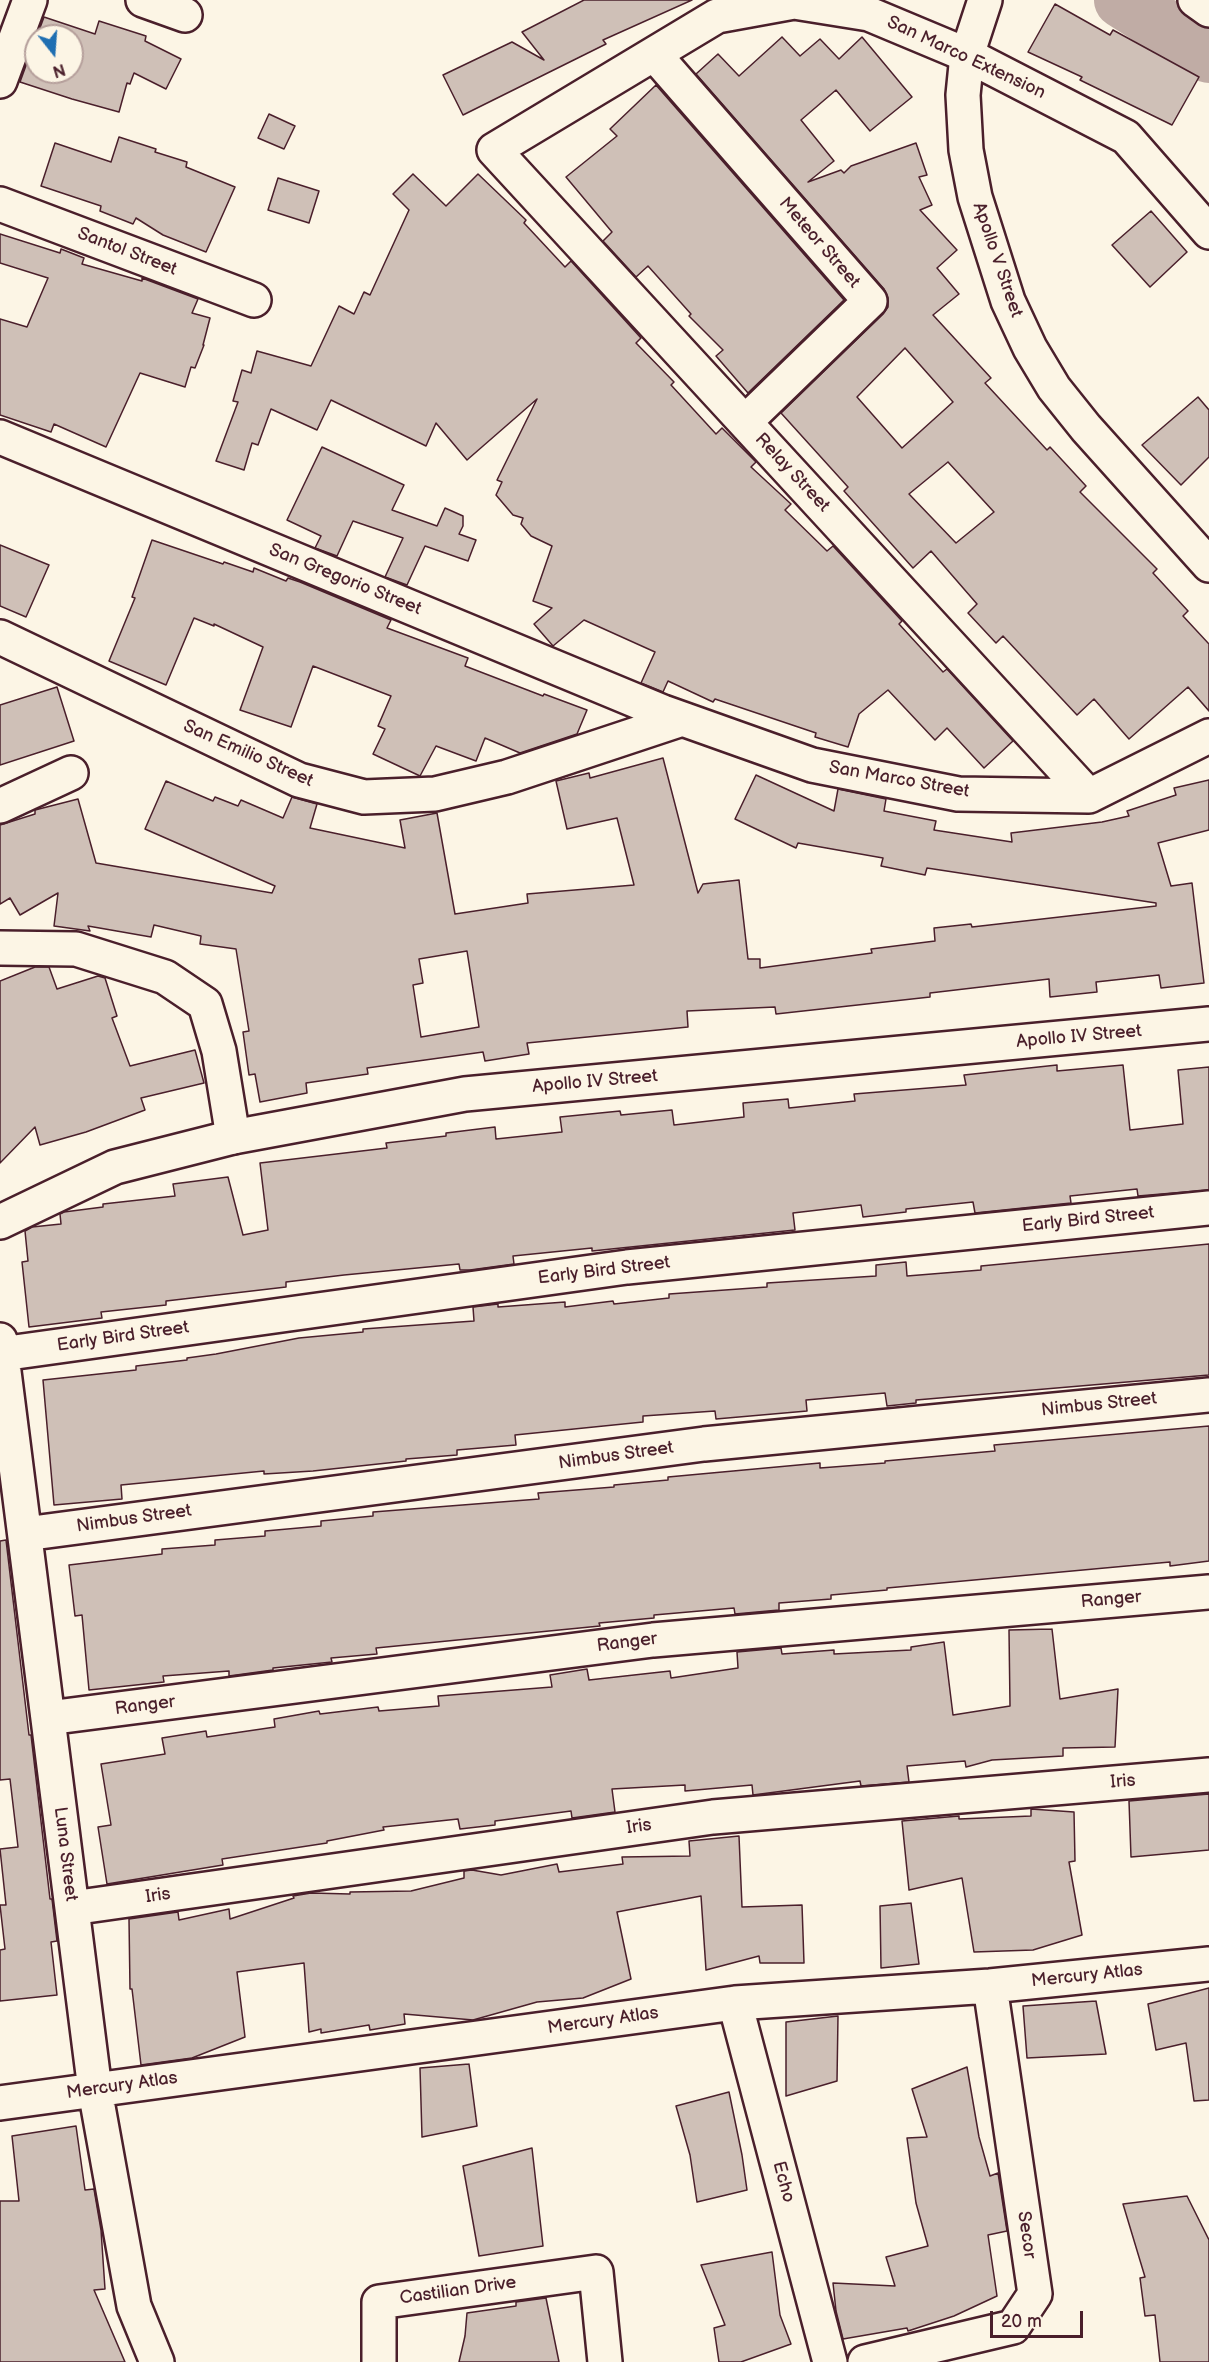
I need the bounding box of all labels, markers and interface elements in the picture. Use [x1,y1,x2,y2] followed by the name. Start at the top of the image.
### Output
[883,12,1049,104] street label: San Marco Extension
[24,24,84,84] north arrow
[50,59,67,81] text: N
[774,193,864,293] street label: Meteor Street
[967,200,1027,320] street label: Apollo V Street
[74,223,180,281] street label: Santol Street
[750,429,834,517] street label: Relay Street
[266,540,424,620] street label: San Gregorio Street
[180,716,316,792] street label: San Emilio Street
[827,757,971,803] street label: San Marco Street
[1015,1021,1143,1053] street label: Apollo IV Street
[531,1066,659,1098] street label: Apollo IV Street
[1021,1202,1155,1238] street label: Early Bird Street
[537,1252,671,1290] street label: Early Bird Street
[56,1317,190,1357] street label: Early Bird Street
[1040,1388,1158,1422] street label: Nimbus Street
[557,1437,675,1475] street label: Nimbus Street
[75,1500,193,1538] street label: Nimbus Street
[1080,1587,1142,1613] street label: Ranger
[596,1629,658,1657] street label: Ranger
[114,1692,176,1720] street label: Ranger
[1110,1770,1136,1794] street label: Iris
[48,1806,82,1902] street label: Luna Street
[625,1815,653,1839] street label: Iris
[144,1884,172,1908] street label: Iris
[1030,1959,1144,1993] street label: Mercury Atlas
[546,2003,660,2039] street label: Mercury Atlas
[65,2068,179,2104] street label: Mercury Atlas
[767,2159,799,2205] street label: Echo
[1012,2210,1040,2260] street label: Secor
[398,2272,518,2310] street label: Castilian Drive
[993,2299,1086,2337] scale bar
[1001,2311,1042,2332] text: 20 m

